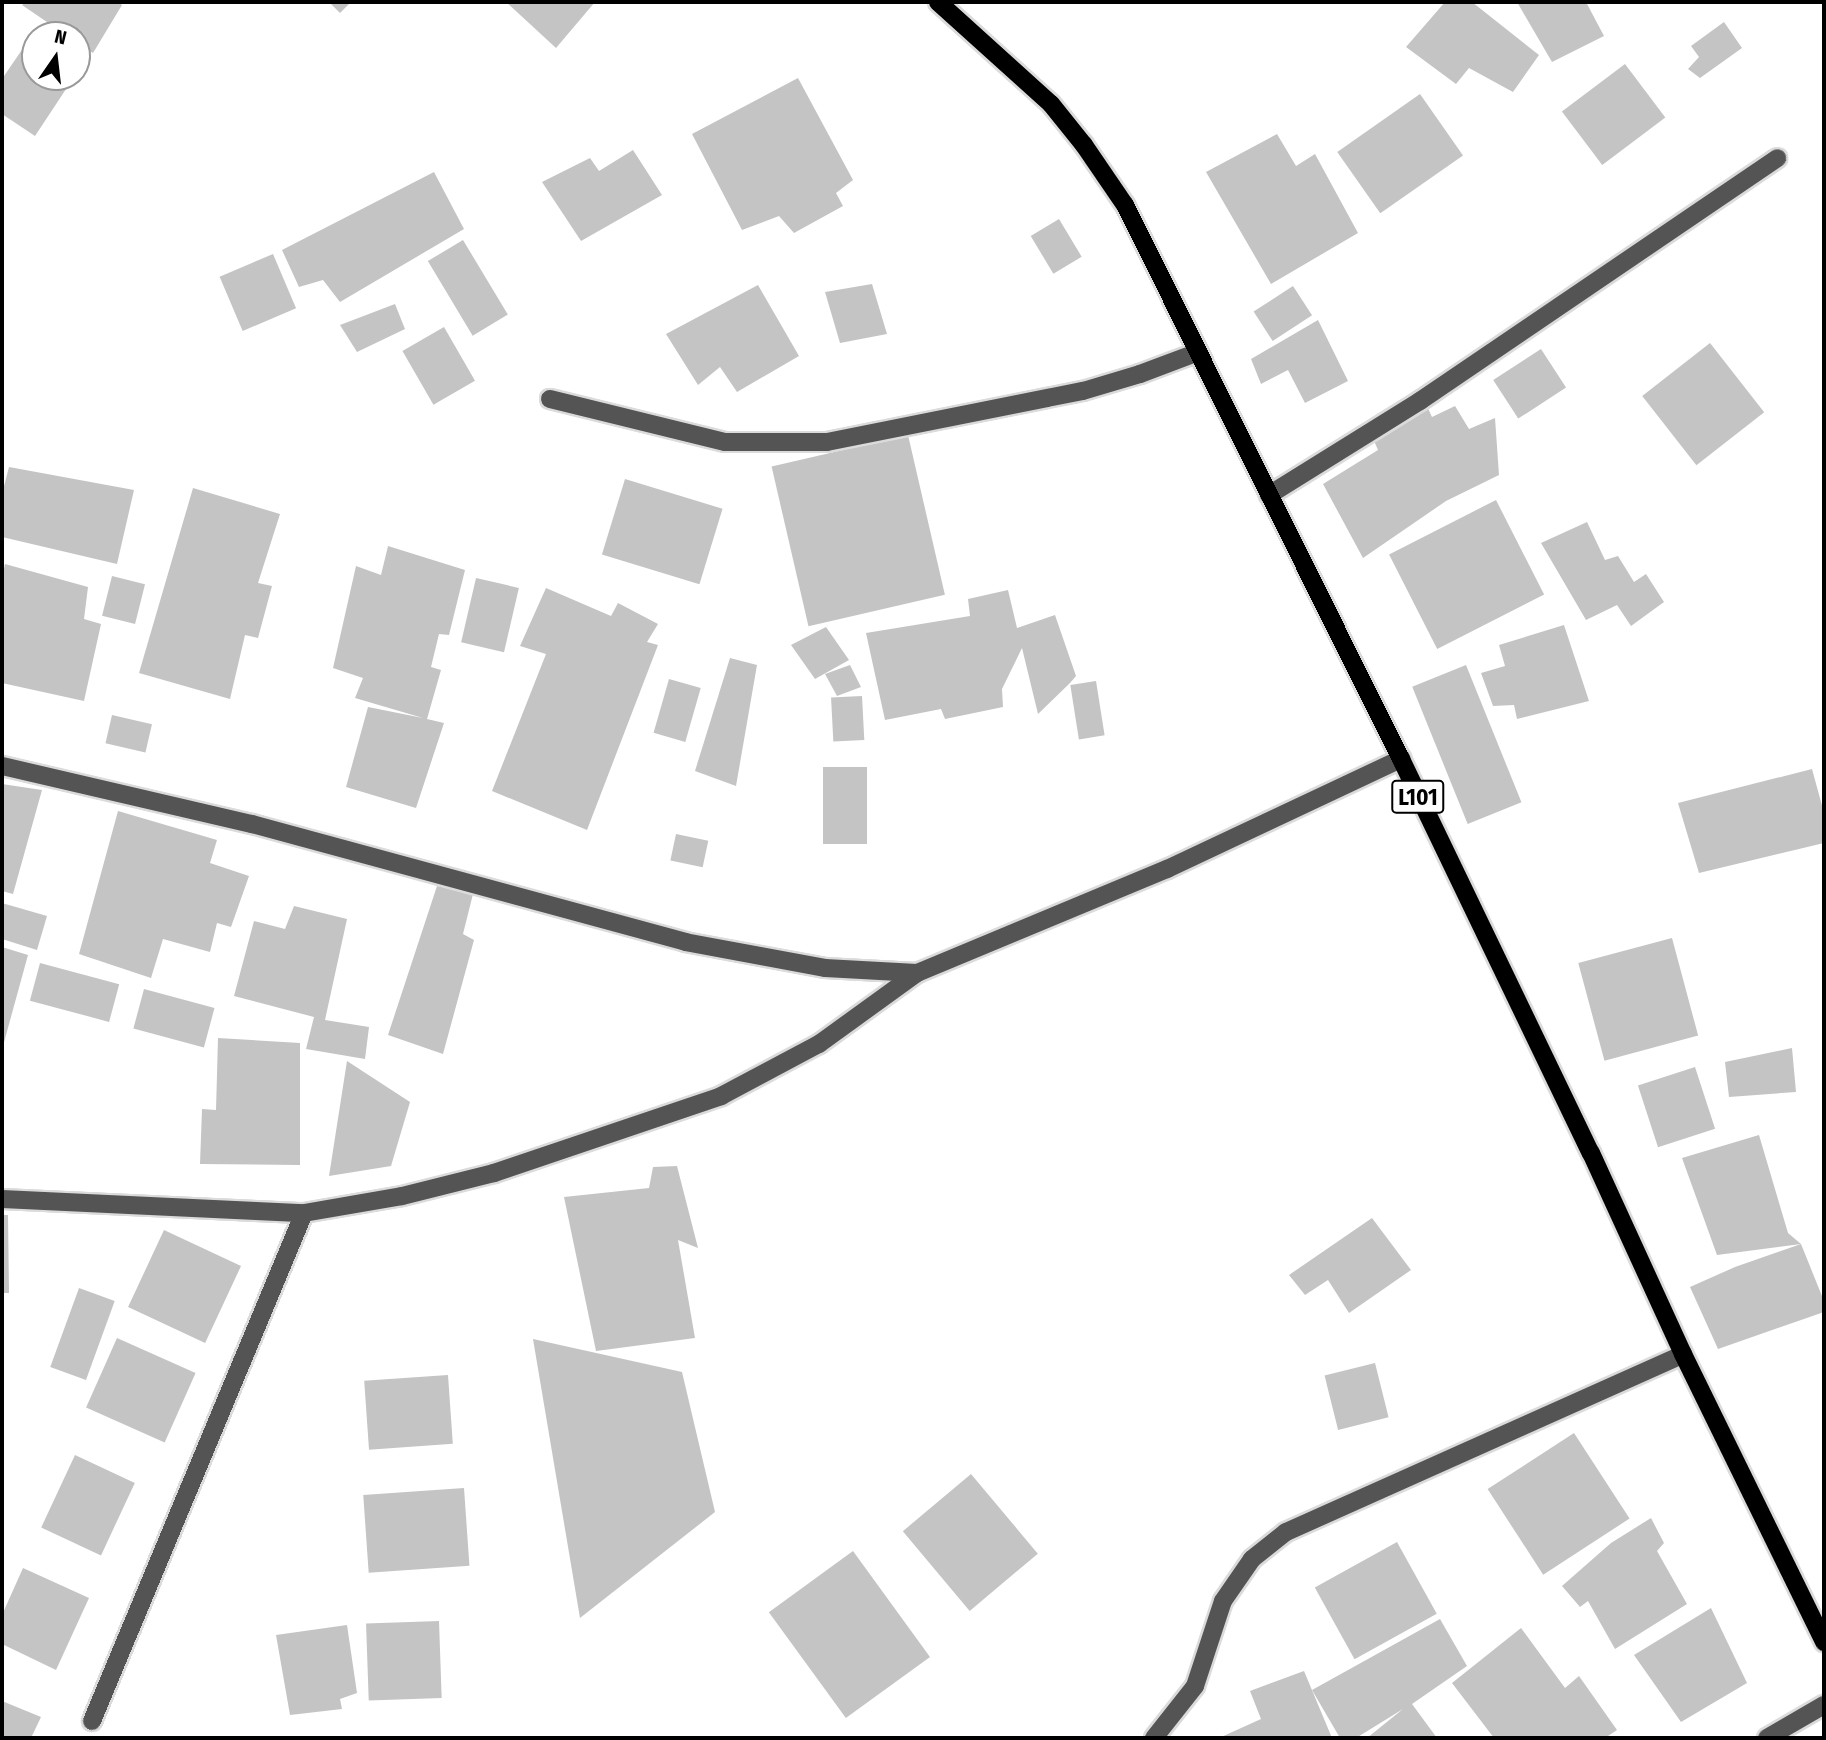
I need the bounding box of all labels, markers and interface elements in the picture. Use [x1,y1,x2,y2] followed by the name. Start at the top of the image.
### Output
[21,21,91,91] north arrow
[52,25,69,50] text: N
[1390,778,1446,817] road number: L101

